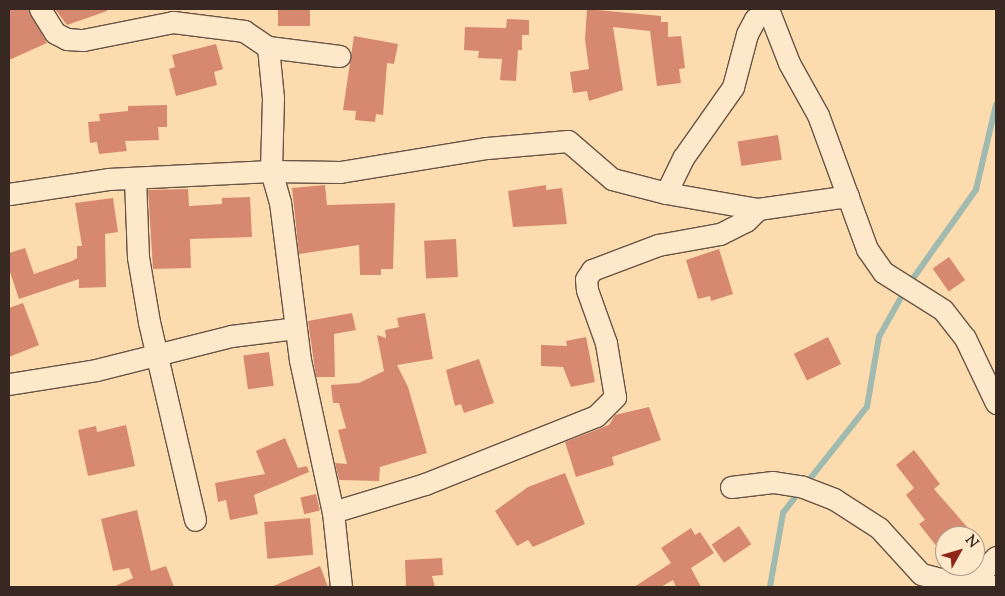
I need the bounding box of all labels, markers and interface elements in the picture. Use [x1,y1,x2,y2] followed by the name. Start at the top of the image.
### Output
[935,526,985,576] north arrow
[960,532,982,553] text: N

